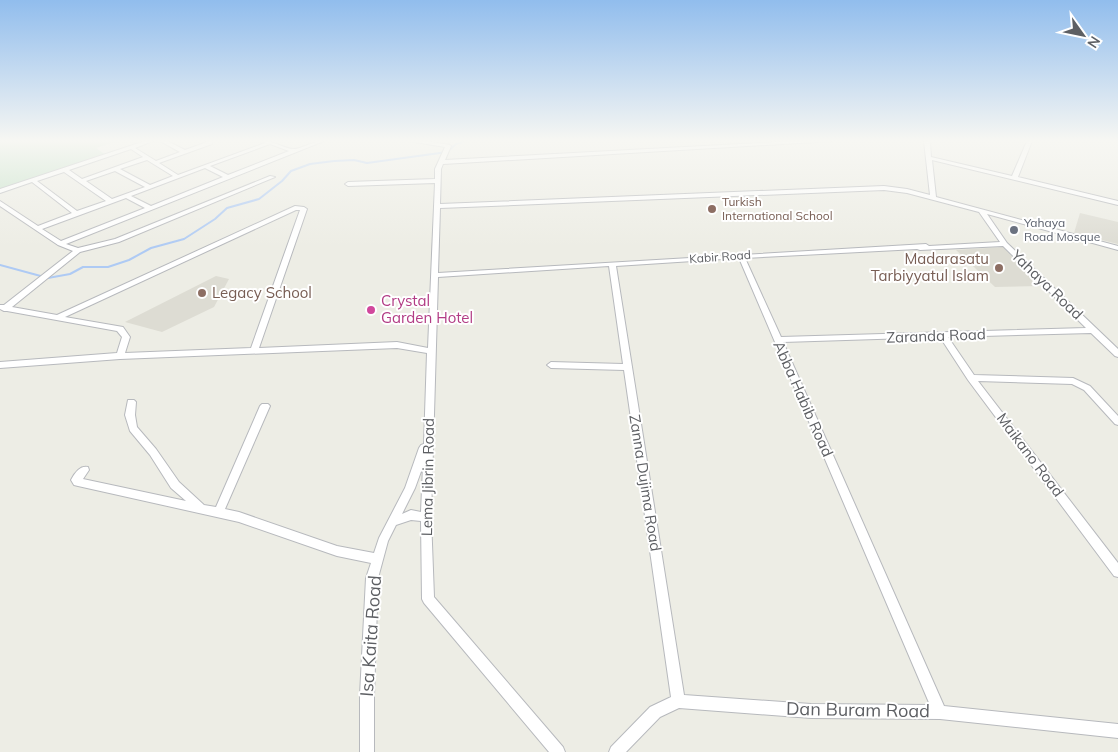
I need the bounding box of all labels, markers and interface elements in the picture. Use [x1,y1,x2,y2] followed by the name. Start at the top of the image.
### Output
[1058,10,1108,60] north arrow
[1083,33,1104,51] text: N
[722,194,833,223] place label: Turkish International School
[706,203,718,215] marker: Turkish International School
[1023,215,1100,244] place label: Yahaya Road Mosque
[1008,224,1020,236] marker: Yahaya Road Mosque
[1007,245,1087,323] street label: Yahaya Road
[689,247,751,266] street label: Kabir Road
[871,249,989,285] place label: Madarasatu Tarbiyyatul Islam
[993,262,1005,274] marker: Madarasatu Tarbiyyatul Islam
[212,283,312,302] place label: Legacy School
[196,287,208,299] marker: Legacy School
[381,291,473,327] place label: Crystal Garden Hotel
[365,304,377,316] marker: Crystal Garden Hotel
[886,324,986,347] street label: Zaranda Road
[769,338,837,460] street label: Abba Habib Road
[993,409,1068,500] street label: Maikano Road
[625,413,666,553] street label: Zanna Dujima Road
[417,418,438,536] street label: Lema Jibrin Road
[355,575,386,697] street label: Isa Kaita Road
[786,697,930,722] street label: Dan Buram Road

